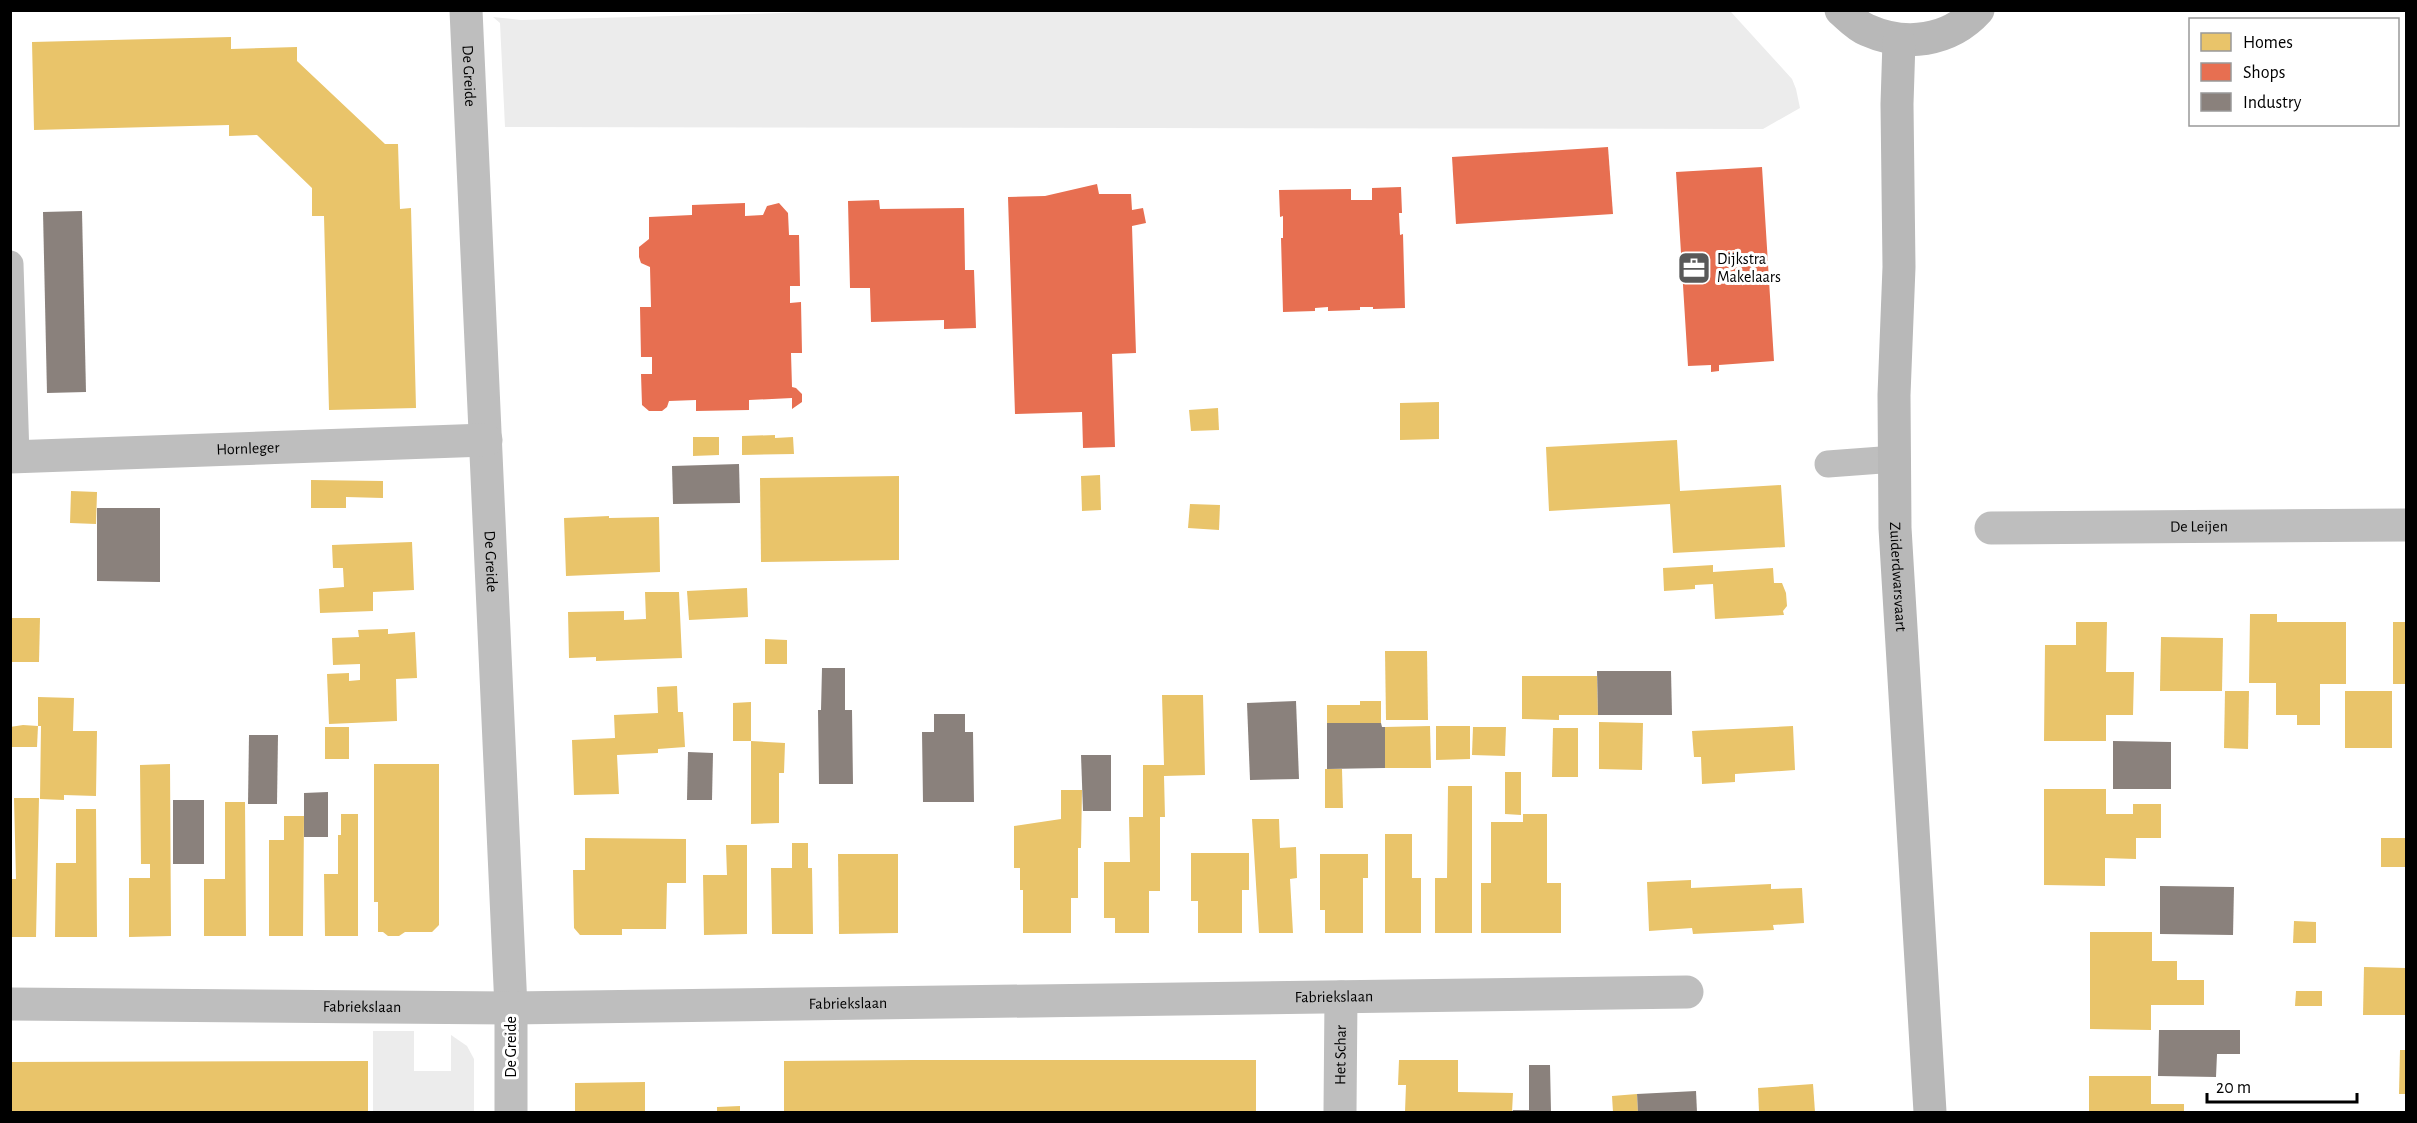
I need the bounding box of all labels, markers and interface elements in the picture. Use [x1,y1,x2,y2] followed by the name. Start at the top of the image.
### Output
[2189,18,2399,126] legend
[2243,34,2293,52] text: Homes
[460,45,478,107] street label: De Greide
[2243,64,2285,82] text: Shops
[2243,94,2302,112] text: Industry
[1676,250,1712,286] office icon: Dijkstra Makelaars
[1717,251,1781,285] place label: Dijkstra Makelaars
[216,439,281,458] street label: Hornleger
[2170,518,2228,535] street label: De Leijen
[1887,522,1909,632] street label: Zuiderdwarsvaart
[481,530,500,593] street label: De Greide
[1295,988,1373,1005] street label: Fabriekslaan
[809,995,887,1012] street label: Fabriekslaan
[323,998,401,1015] street label: Fabriekslaan
[503,1016,519,1078] street label: De Greide
[1332,1024,1349,1085] street label: Het Schar
[2207,1066,2357,1104] scale bar
[2216,1079,2251,1097] text: 20 m

